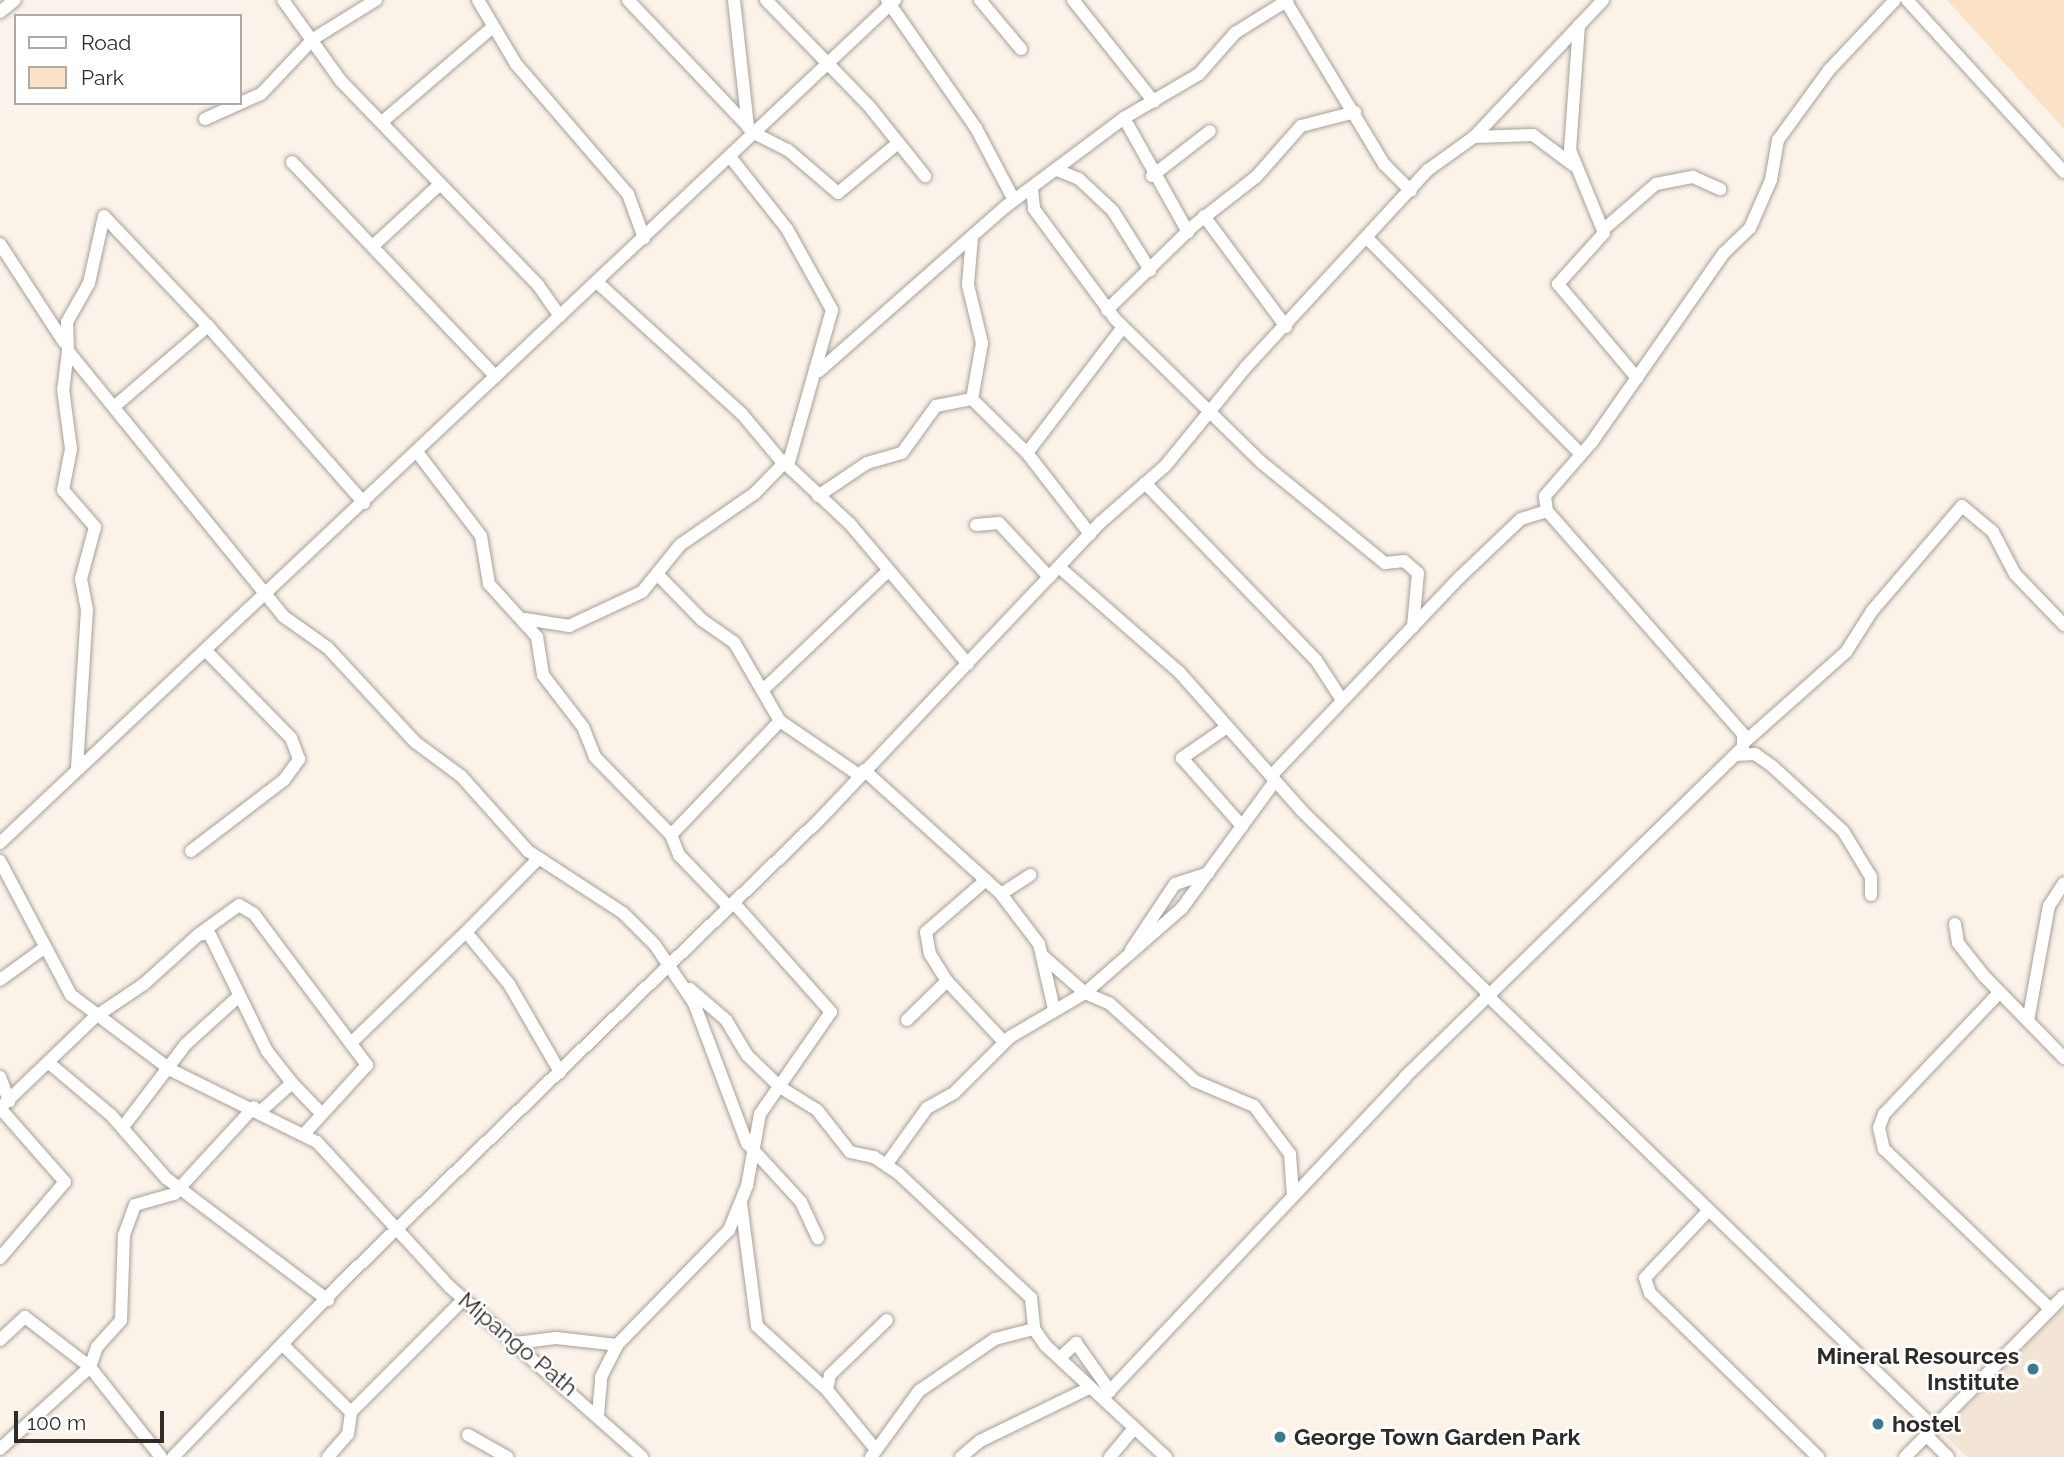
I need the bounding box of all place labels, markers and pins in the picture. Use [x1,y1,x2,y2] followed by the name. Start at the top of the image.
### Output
[1816,1342,2019,1396] place label: Mineral Resources Institute
[2025,1361,2041,1377] marker: Mineral Resources Institute
[1892,1410,1961,1438] place label: hostel
[1870,1416,1886,1432] marker: hostel
[1294,1423,1581,1451] place label: George Town Garden Park
[1272,1429,1288,1445] marker: George Town Garden Park

